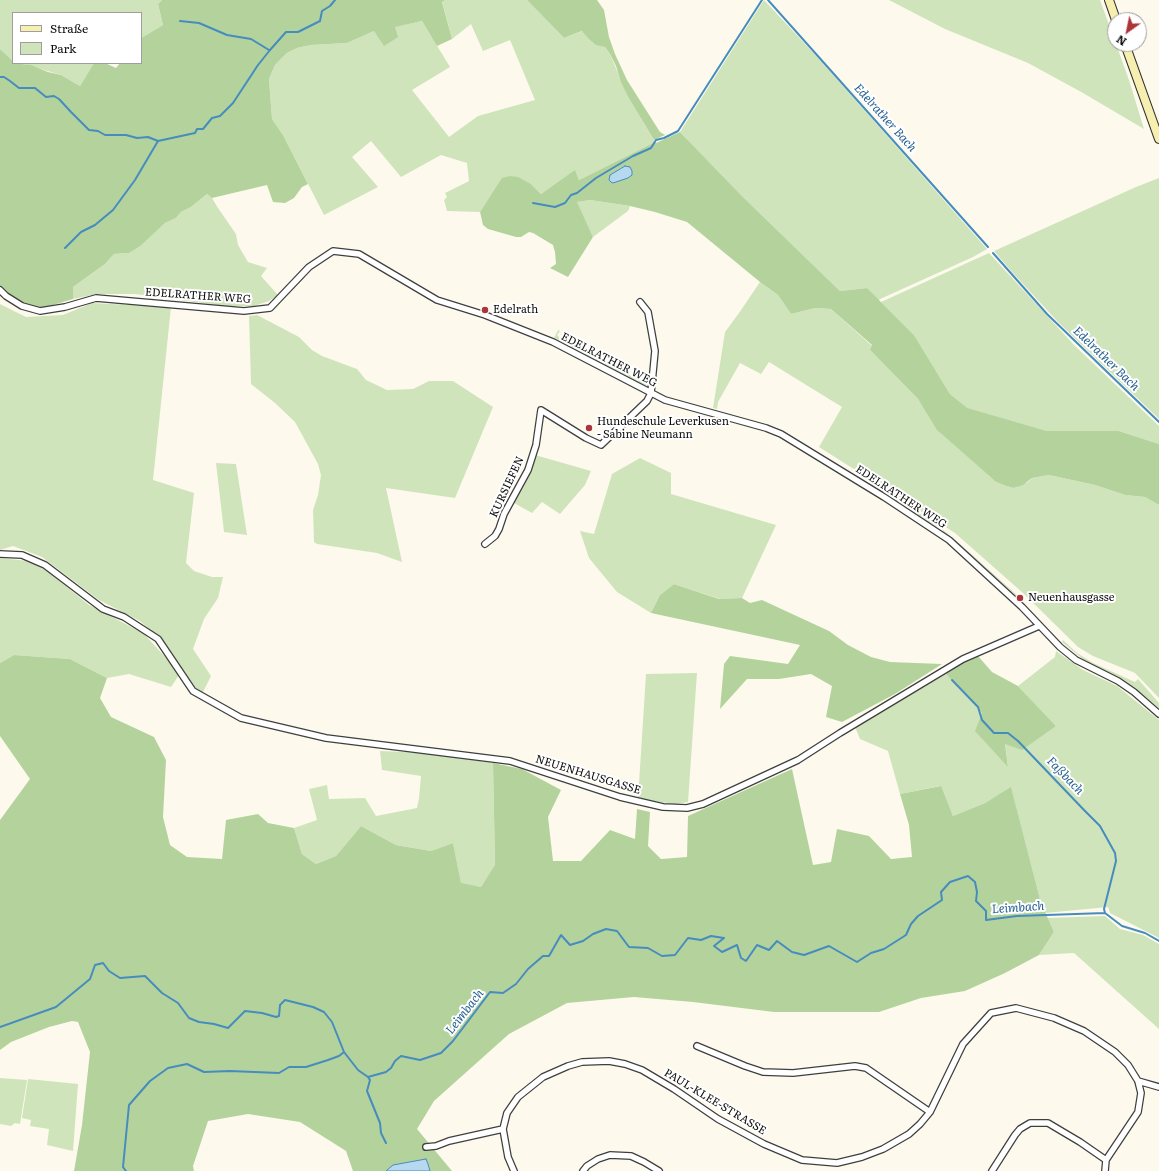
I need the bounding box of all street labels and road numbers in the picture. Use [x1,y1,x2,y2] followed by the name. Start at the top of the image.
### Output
[145,286,251,306] street label: EDELRATHER WEG
[559,330,659,390] street label: EDELRATHER WEG
[487,454,527,520] street label: KURSIEFEN
[853,463,949,531] street label: EDELRATHER WEG
[534,753,642,797] street label: NEUENHAUSGASSE
[662,1066,768,1138] street label: PAUL-KLEE-STRASSE

